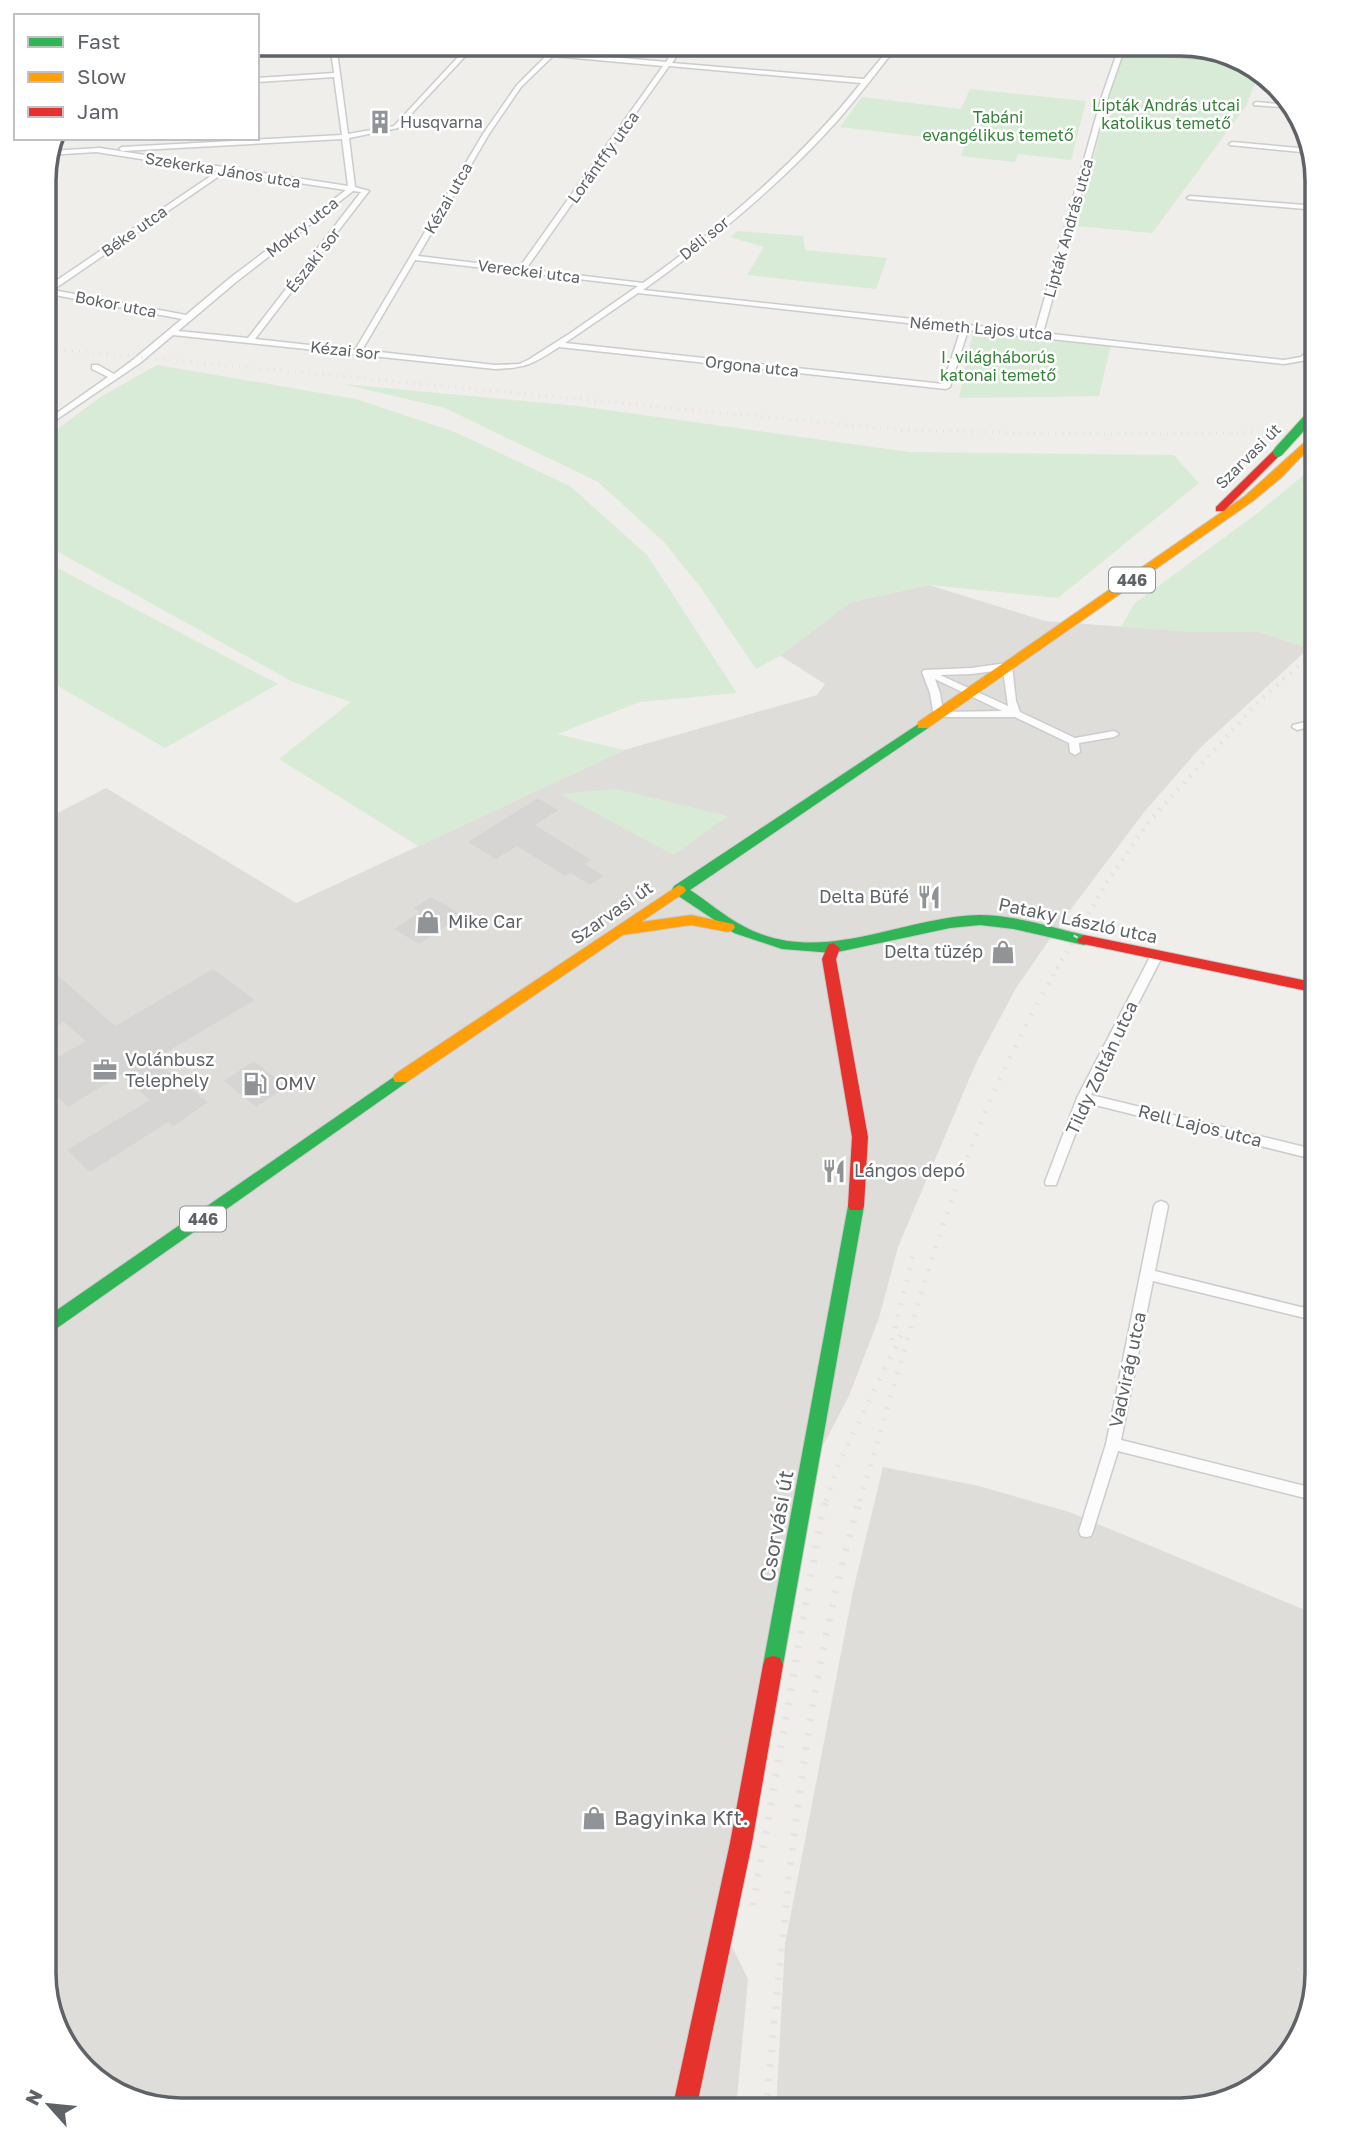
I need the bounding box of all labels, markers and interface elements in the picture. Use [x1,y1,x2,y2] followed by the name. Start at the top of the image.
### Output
[14,14,259,140] legend
[77,28,120,54] text: Fast
[77,63,126,89] text: Slow
[1092,95,1240,133] park label: Lipták András utcai katolikus temető
[77,98,119,124] text: Jam
[563,107,643,207] street label: Lorántffy utca
[922,107,1074,145] park label: Tabáni evangélikus temető
[366,108,394,136] building icon: Husqvarna
[400,112,483,132] place label: Husqvarna
[144,148,302,192] street label: Szekerka János utca
[1039,156,1097,300] street label: Lipták András utca
[420,159,476,237] street label: Kézai utca
[262,193,342,261] street label: Mokry utca
[97,201,171,261] street label: Béke utca
[675,212,733,264] street label: Déli sor
[281,223,345,297] street label: Északi sor
[477,255,581,287] street label: Vereckei utca
[73,286,159,322] street label: Bokor utca
[909,312,1053,344] street label: Németh Lajos utca
[309,336,381,364] street label: Kézai sor
[940,347,1056,385] park label: I. világháborús katonai temető
[704,351,800,381] street label: Orgona utca
[1211,419,1285,493] street label: Szarvasi út
[1109,568,1155,593] road number: 446
[566,876,657,948] street label: Szarvasi út
[915,883,943,911] restaurant icon: Delta Büfé
[819,885,909,907] place label: Delta Büfé
[997,892,1160,948] street label: Pataky László utca
[414,908,442,936] shop icon: Mike Car
[448,910,522,932] place label: Mike Car
[989,938,1017,966] shop icon: Delta tüzép
[884,940,983,962] place label: Delta tüzép
[1061,997,1142,1138] street label: Tildy Zoltán utca
[125,1048,214,1091] place label: Volánbusz Telephely
[91,1056,119,1084] office icon: Volánbusz Telephely
[241,1070,269,1098] fuel station icon: OMV
[275,1072,316,1094] place label: OMV
[1136,1099,1264,1151] street label: Rell Lajos utca
[820,1157,848,1185] restaurant icon: Lángos depó
[854,1159,965,1181] place label: Lángos depó
[180,1206,226,1232] road number: 446
[1104,1310,1150,1430] street label: Vadvirág utca
[753,1468,799,1584] street label: Csorvási út
[580,1804,608,1832] shop icon: Bagyinka Kft.
[614,1804,749,1830] place label: Bagyinka Kft.
[14,2070,84,2140] north arrow
[20,2085,47,2109] text: N

